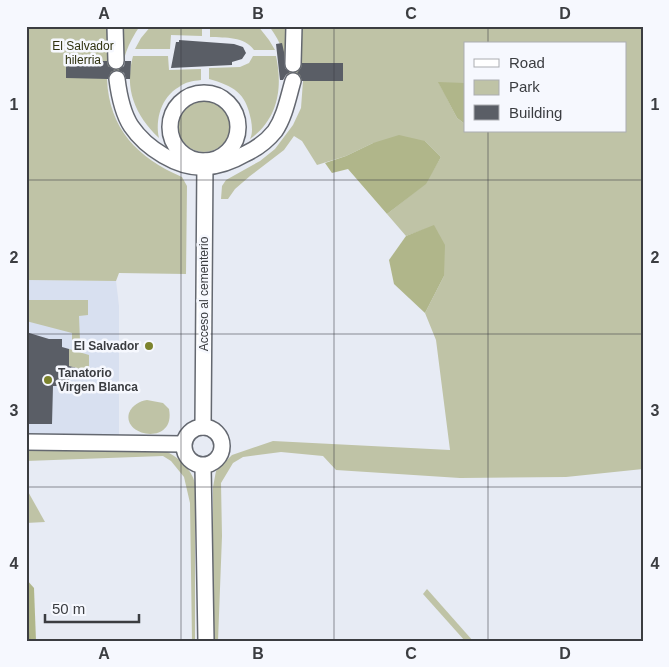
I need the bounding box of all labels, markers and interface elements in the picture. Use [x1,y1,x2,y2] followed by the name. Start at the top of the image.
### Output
[98,5,110,22] text: A
[252,5,264,22] text: B
[405,5,417,22] text: C
[559,5,571,22] text: D
[52,39,114,67] park label: El Salvador hilerria
[464,42,626,132] legend
[509,54,545,71] text: Road
[509,78,540,95] text: Park
[10,96,19,113] text: 1
[651,96,660,113] text: 1
[509,104,562,121] text: Building
[197,236,211,351] street label: Acceso al cementerio
[10,249,19,266] text: 2
[651,249,660,266] text: 2
[74,339,139,353] place label: El Salvador
[143,340,155,352] marker: El Salvador
[58,366,138,394] place label: Tanatorio Virgen Blanca
[42,374,54,386] marker: Tanatorio Virgen Blanca
[10,402,19,419] text: 3
[651,402,660,419] text: 3
[10,555,19,572] text: 4
[651,555,660,572] text: 4
[45,592,139,624] scale bar
[52,600,85,617] text: 50 m
[98,645,110,662] text: A
[252,645,264,662] text: B
[405,645,417,662] text: C
[559,645,571,662] text: D

